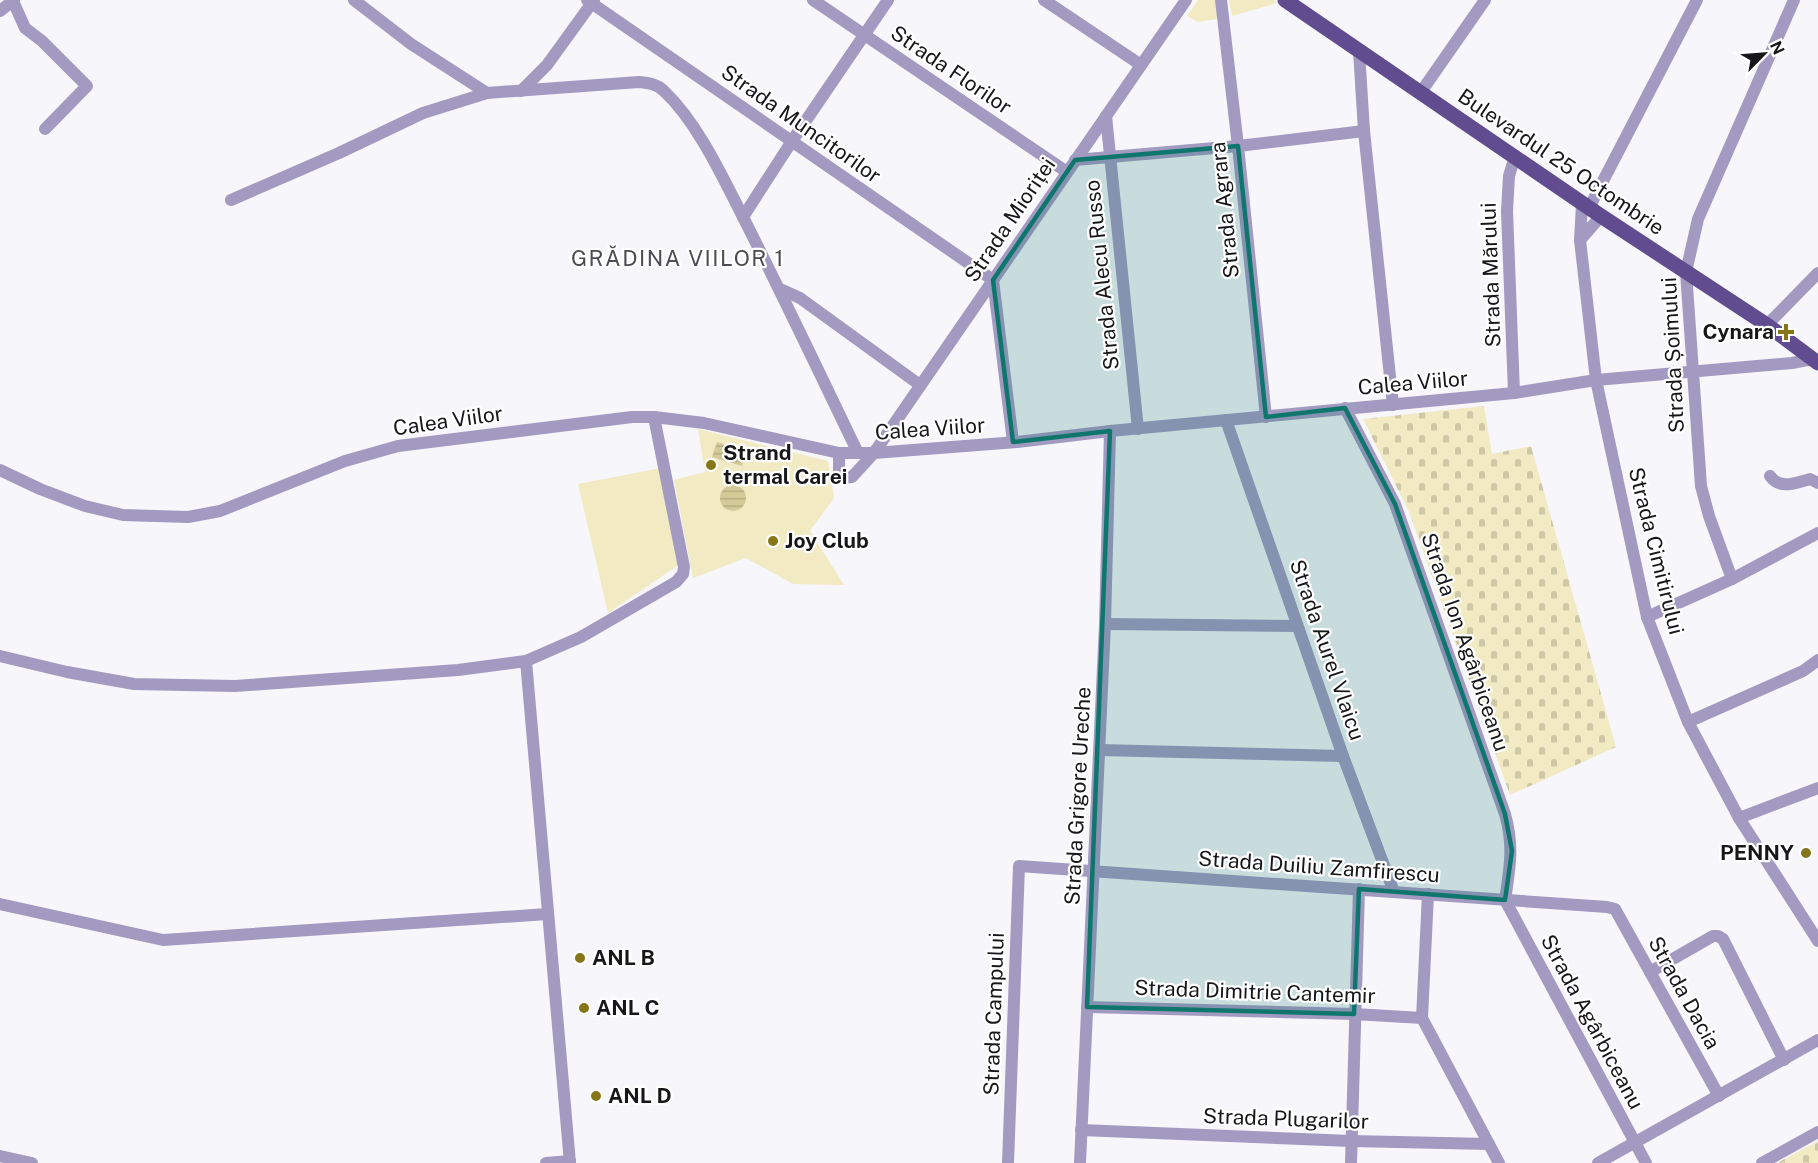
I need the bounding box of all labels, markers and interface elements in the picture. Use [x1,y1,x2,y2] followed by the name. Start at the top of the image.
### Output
[886,20,1016,119] street label: Strada Florilor
[1734,24,1794,84] north arrow
[1766,38,1788,58] text: N
[717,59,886,188] street label: Strada Muncitorilor
[1453,83,1669,240] street label: Bulevardul 25 Octombrie
[1205,141,1244,279] street label: Strada Agrara
[959,153,1060,287] street label: Strada Mioriței
[1079,179,1124,371] street label: Strada Alecu Russo
[1475,202,1506,348] street label: Strada Mărului
[571,245,785,271] district label: GRĂDINA VIILOR 1
[1656,277,1689,433] street label: Strada Șoimului
[1703,319,1774,344] place label: Cynara
[1779,325,1793,339] marker: Cynara
[1357,365,1469,400] street label: Calea Viilor
[391,400,504,441] street label: Calea Viilor
[874,412,986,445] street label: Calea Viilor
[723,440,847,489] place label: Strand termal Carei
[704,458,718,472] marker: Strand termal Carei
[1624,465,1689,637] street label: Strada Cimitirului
[785,528,869,553] place label: Joy Club
[1416,529,1515,754] street label: Strada Ion Agârbiceanu
[766,534,780,548] marker: Joy Club
[1285,556,1370,743] street label: Strada Aurel Vlaicu
[1059,686,1096,906] street label: Strada Grigore Ureche
[1720,840,1794,865] place label: PENNY
[1197,846,1441,887] street label: Strada Duiliu Zamfirescu
[1799,846,1813,860] marker: PENNY
[1536,930,1649,1113] street label: Strada Agârbiceanu
[978,932,1009,1096] street label: Strada Campului
[1643,932,1726,1053] street label: Strada Dacia
[592,945,655,970] place label: ANL B
[573,951,587,965] marker: ANL B
[1134,975,1376,1008] street label: Strada Dimitrie Cantemir
[596,995,660,1020] place label: ANL C
[577,1001,591,1015] marker: ANL C
[608,1083,672,1108] place label: ANL D
[589,1089,603,1103] marker: ANL D
[1203,1103,1369,1134] street label: Strada Plugarilor

